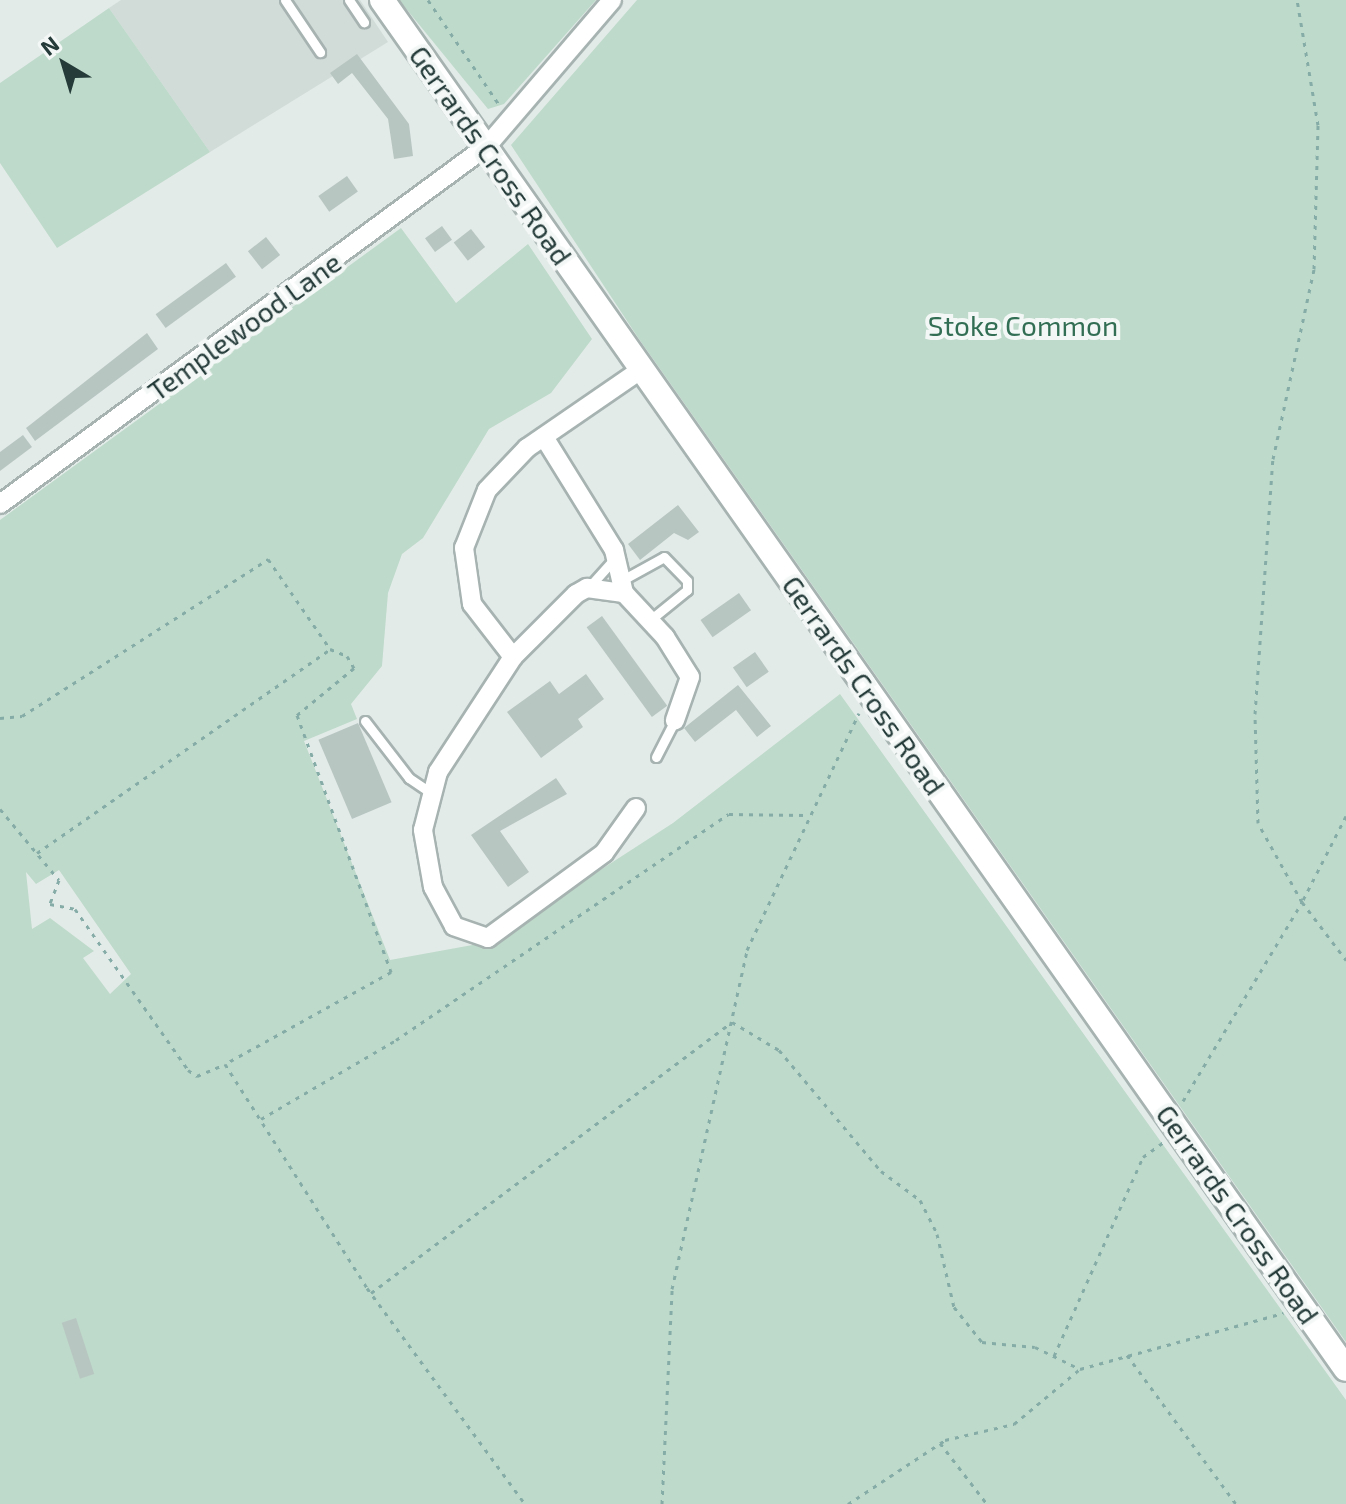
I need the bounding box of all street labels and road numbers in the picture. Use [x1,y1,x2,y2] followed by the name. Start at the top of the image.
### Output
[403,39,579,271] street label: Gerrards Cross Road
[141,245,347,407] street label: Templewood Lane
[776,569,952,801] street label: Gerrards Cross Road
[1150,1098,1326,1330] street label: Gerrards Cross Road

